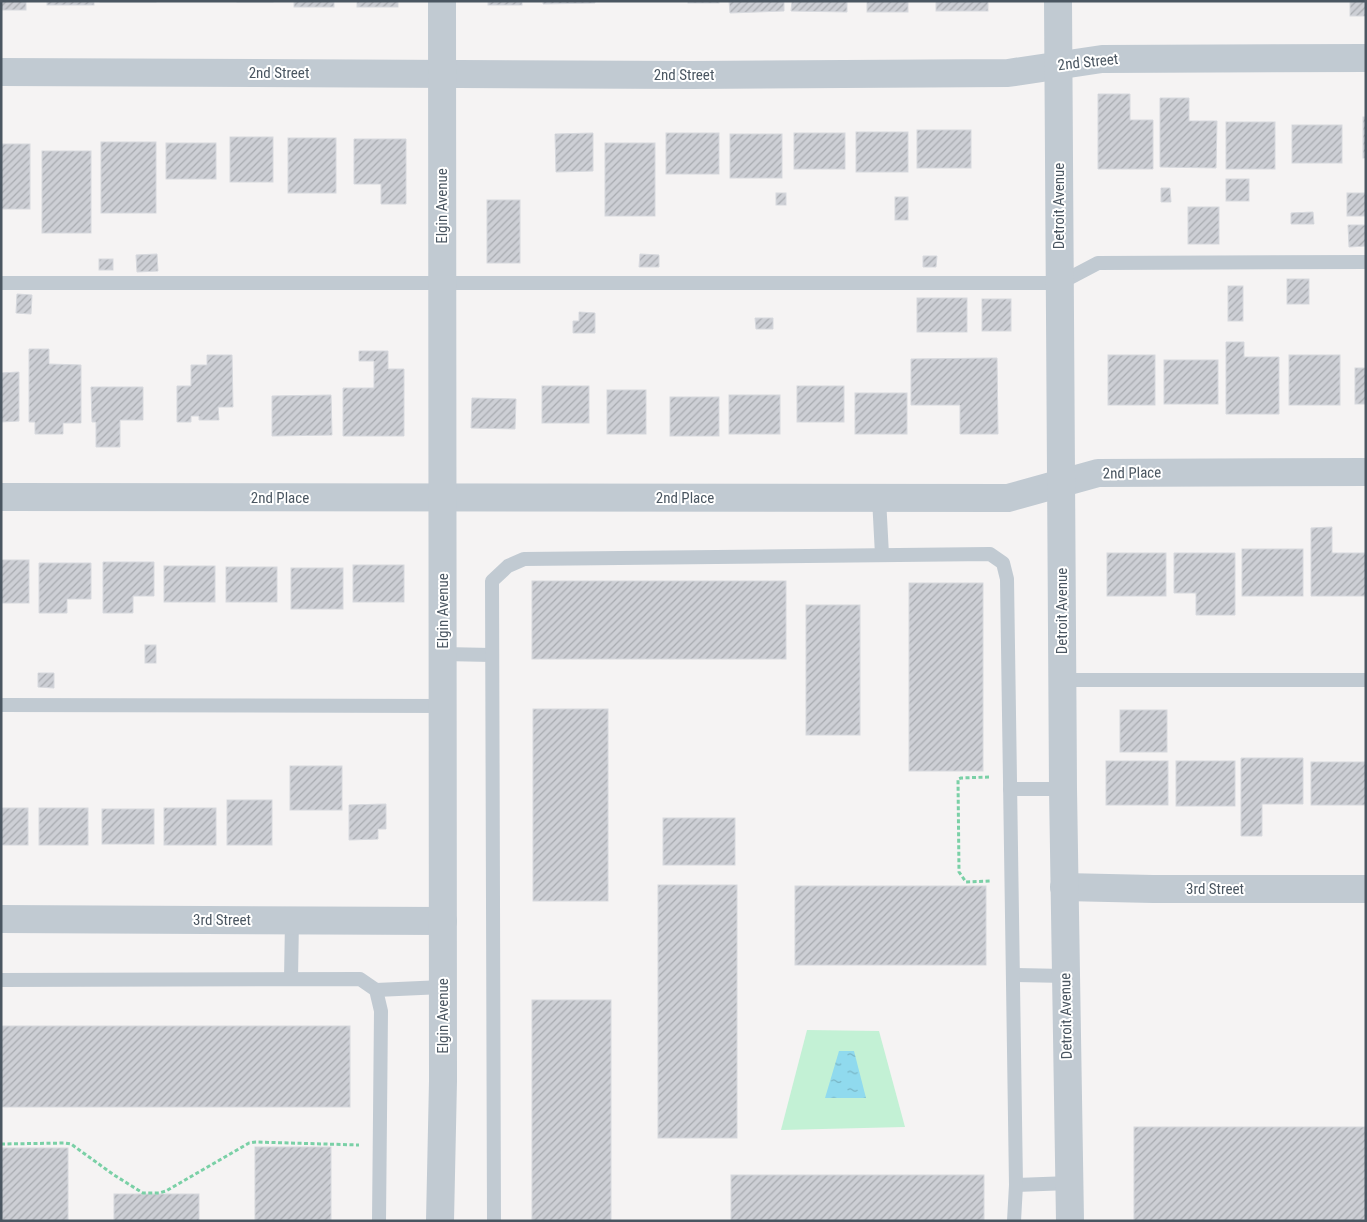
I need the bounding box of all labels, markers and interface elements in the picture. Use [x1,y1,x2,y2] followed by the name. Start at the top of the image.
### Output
[1057,50,1119,74] street label: 2nd Street
[249,64,309,82] street label: 2nd Street
[654,66,714,84] street label: 2nd Street
[1050,163,1068,249] street label: Detroit Avenue
[433,168,451,244] street label: Elgin Avenue
[1103,463,1161,483] street label: 2nd Place
[251,489,309,507] street label: 2nd Place
[656,489,714,507] street label: 2nd Place
[1053,568,1071,654] street label: Detroit Avenue
[434,573,452,649] street label: Elgin Avenue
[1186,880,1244,898] street label: 3rd Street
[193,911,251,929] street label: 3rd Street
[1056,973,1076,1059] street label: Detroit Avenue
[434,978,452,1054] street label: Elgin Avenue

